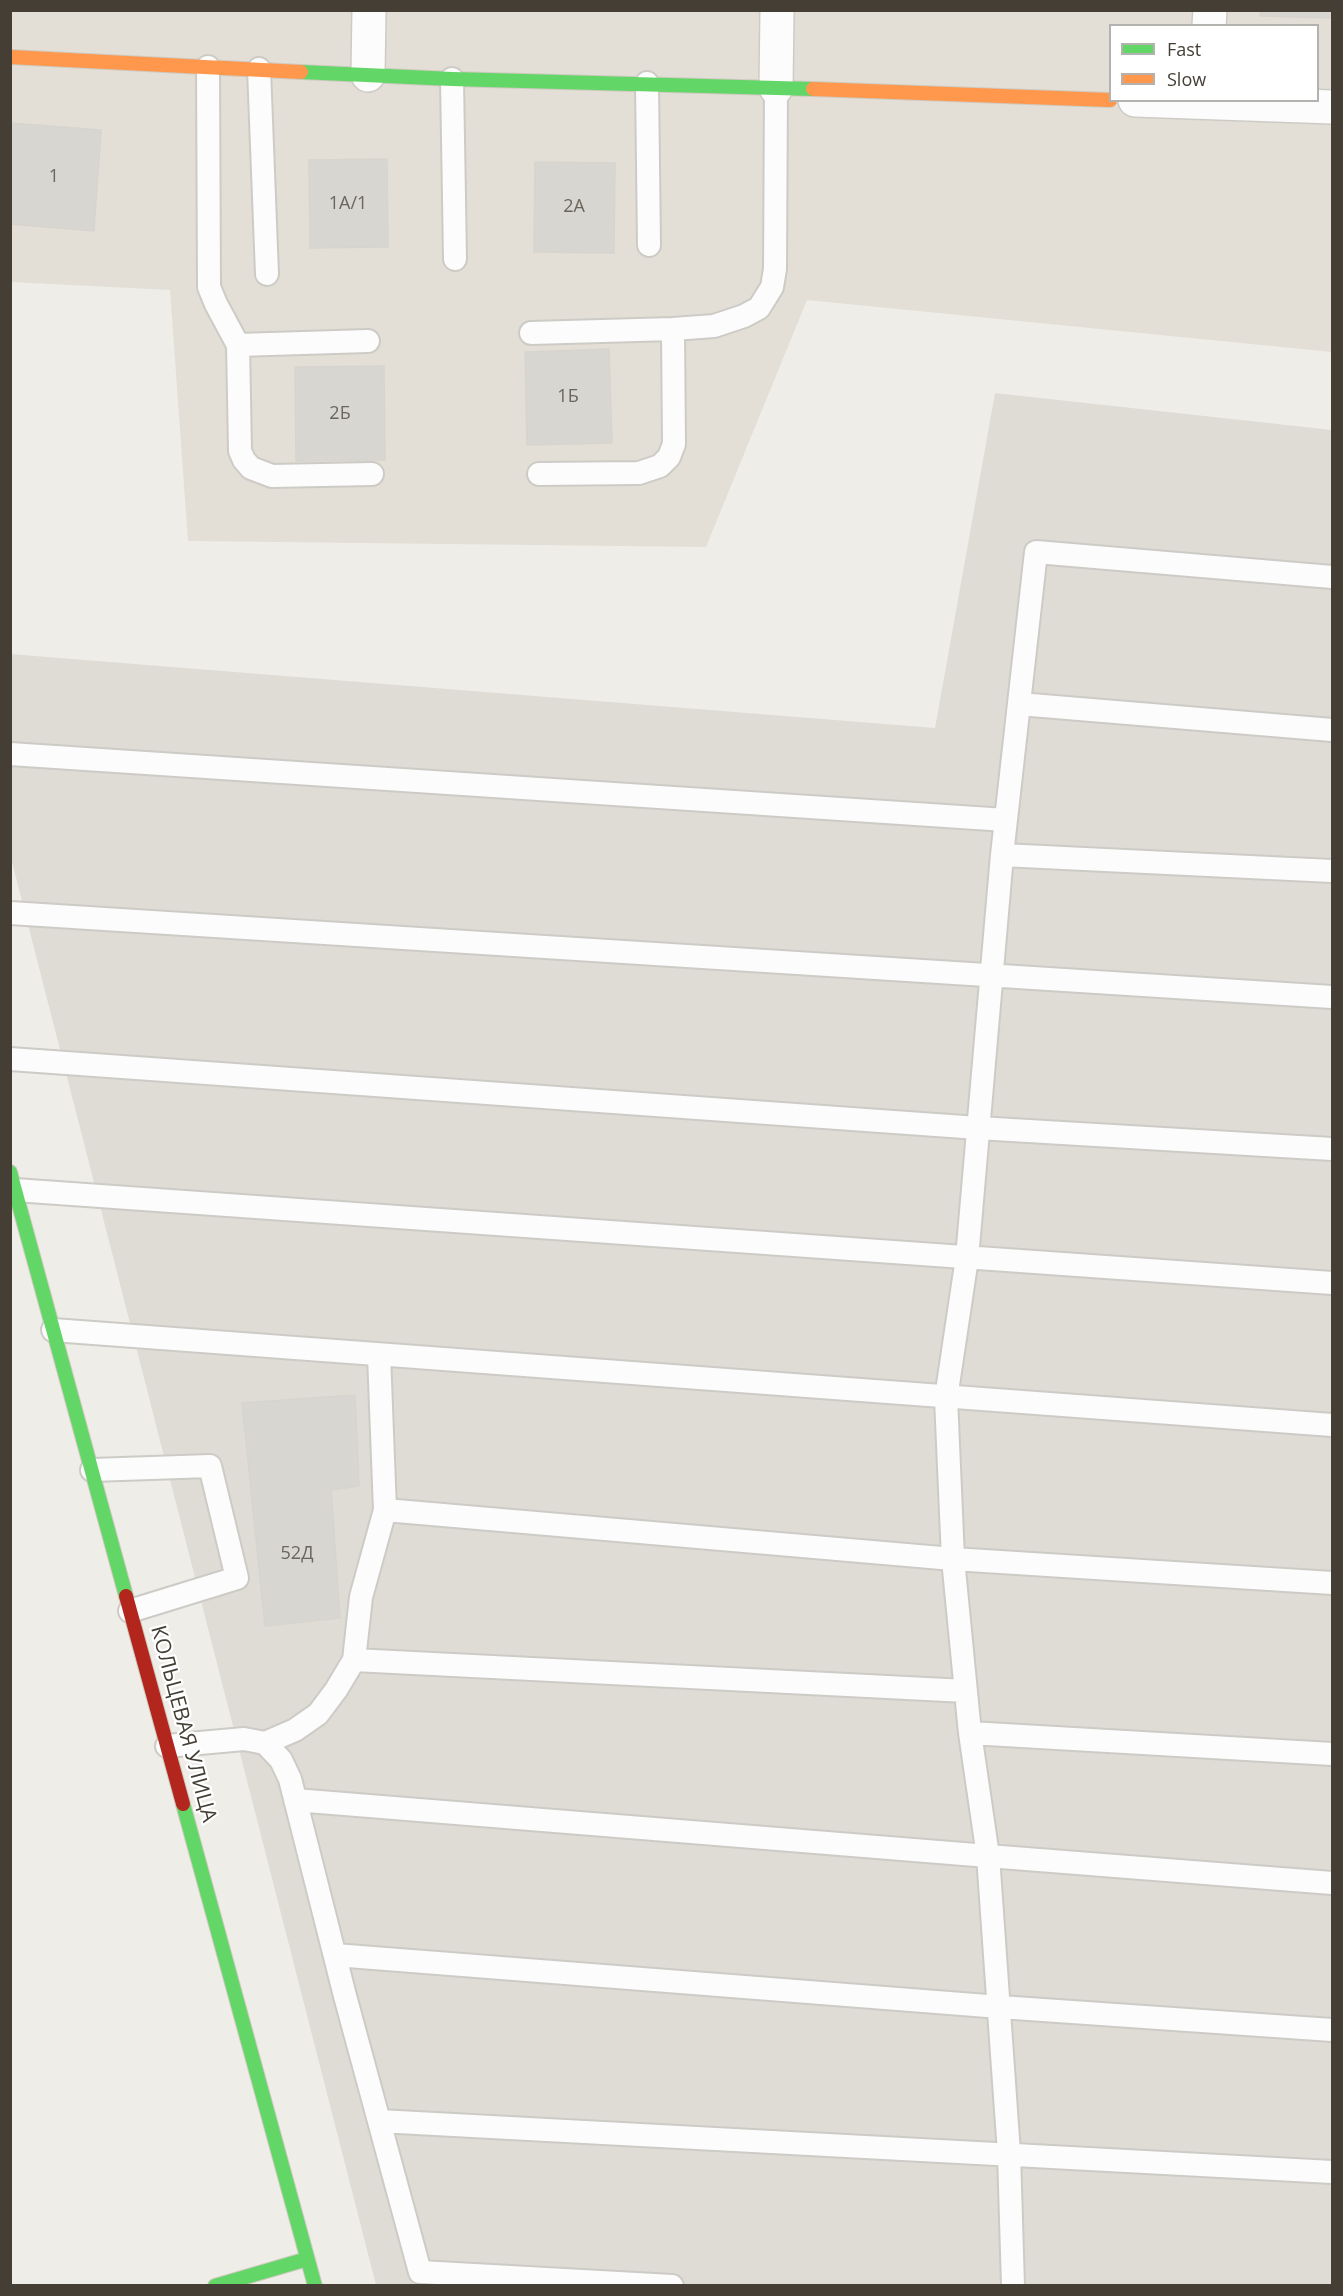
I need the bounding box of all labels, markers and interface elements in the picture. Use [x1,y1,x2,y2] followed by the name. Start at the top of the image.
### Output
[1109,24,1319,102] legend
[1167,37,1201,61] text: Fast
[1167,67,1206,91] text: Slow
[49,166,59,188] house number: 1
[329,193,367,215] house number: 1А/1
[563,196,585,218] house number: 2А
[557,386,579,408] house number: 1Б
[329,403,351,425] house number: 2Б
[281,1543,313,1565] house number: 52Д
[145,1623,221,1825] street label: КОЛЬЦЕВАЯ УЛИЦА

